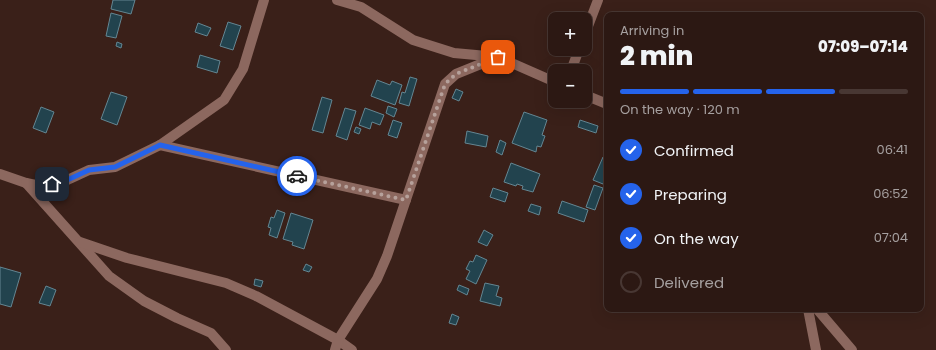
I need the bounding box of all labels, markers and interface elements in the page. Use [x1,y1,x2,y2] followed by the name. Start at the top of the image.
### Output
[548,12,592,108] map controls
[548,12,592,56] button: +
[620,21,684,40] text: Arriving in
[818,36,908,57] text: 07:09–07:14
[620,38,693,74] text: 2 min
[481,40,515,74] pin
[487,46,509,68] icon: bag
[548,64,592,108] button: −
[620,100,740,119] text: On the way · 120 m
[620,139,642,161] icon: check
[654,140,734,161] text: Confirmed
[876,140,908,159] text: 06:41
[277,156,317,196] courier
[286,165,308,187] icon: car
[35,167,69,201] pin
[41,173,63,195] icon: home
[620,183,642,205] icon: check
[654,184,727,205] text: Preparing
[873,184,908,203] text: 06:52
[620,227,642,249] icon: check
[654,228,739,249] text: On the way
[874,228,908,247] text: 07:04
[654,272,724,293] text: Delivered

